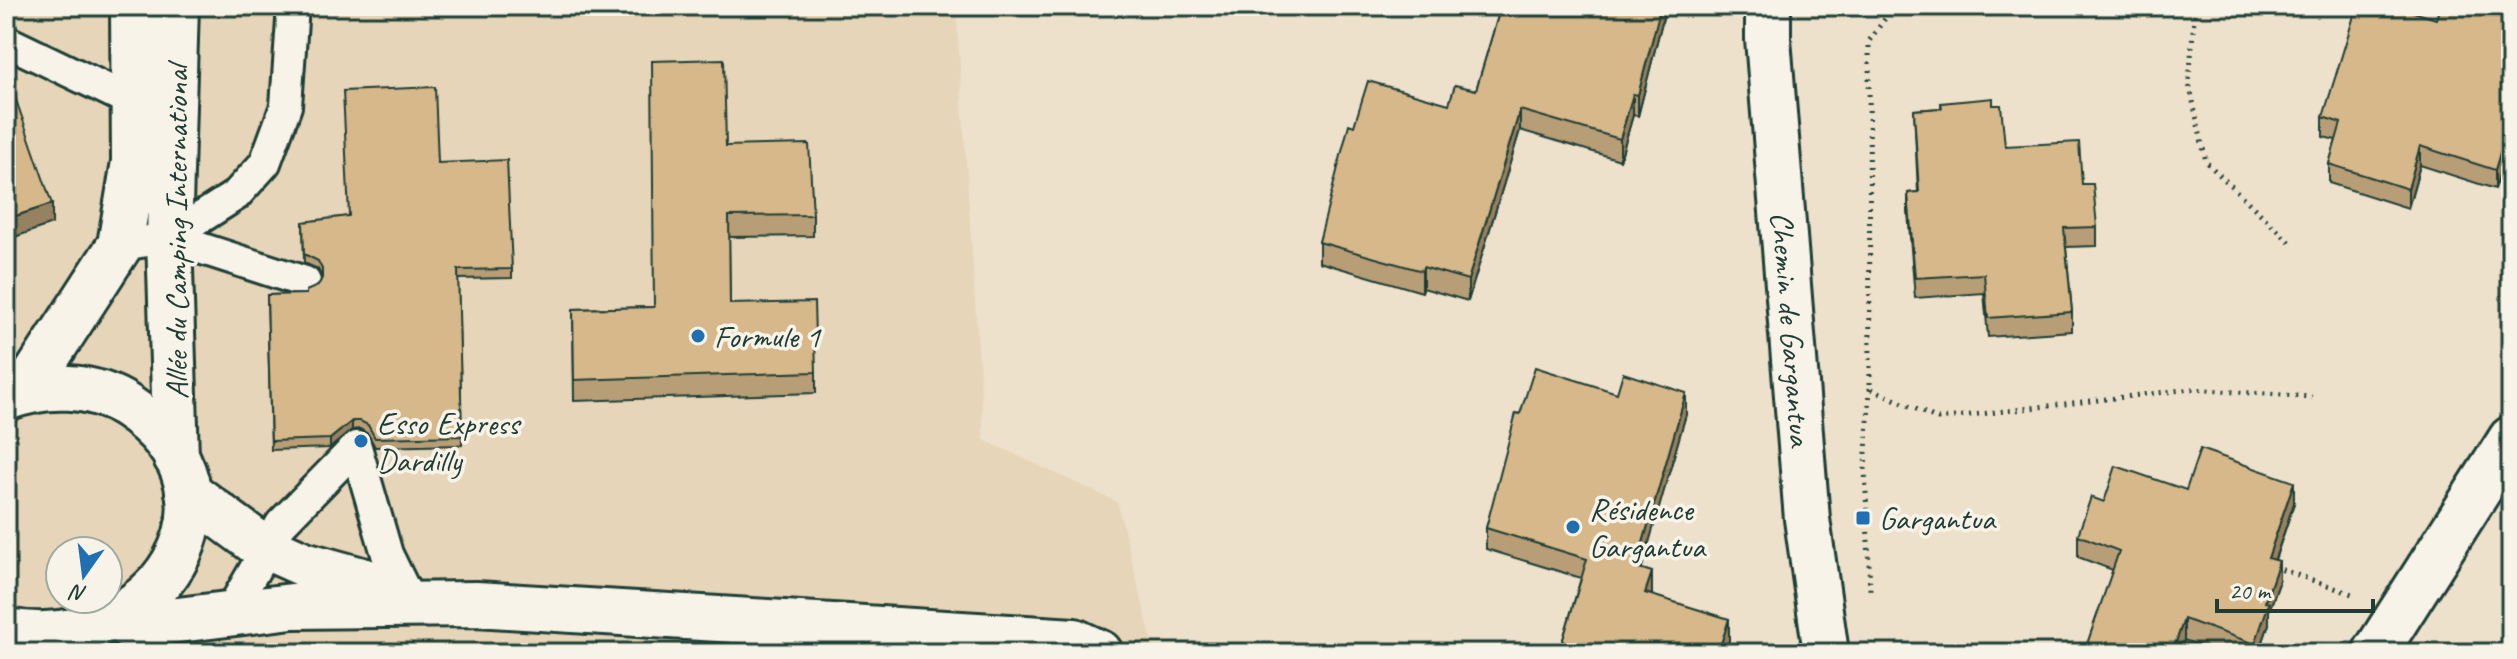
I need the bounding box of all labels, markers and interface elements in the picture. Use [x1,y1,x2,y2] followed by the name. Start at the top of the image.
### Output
[156,59,197,399] street label: Allée du Camping International
[1761,210,1821,450] street label: Chemin de Gargantua
[714,316,822,357] place label: Formule 1
[689,327,707,345] marker: Formule 1
[377,403,522,481] place label: Esso Express Dardilly
[352,432,370,450] marker: Esso Express Dardilly
[1589,489,1707,567] place label: Résidence Gargantua
[1879,498,1997,539] place label: Gargantua
[1854,509,1872,527] marker: Gargantua
[1564,518,1582,536] marker: Résidence Gargantua
[44,535,124,615] north arrow
[2217,563,2373,613] scale bar
[2229,576,2272,606] text: 20 m
[66,577,89,609] text: N

